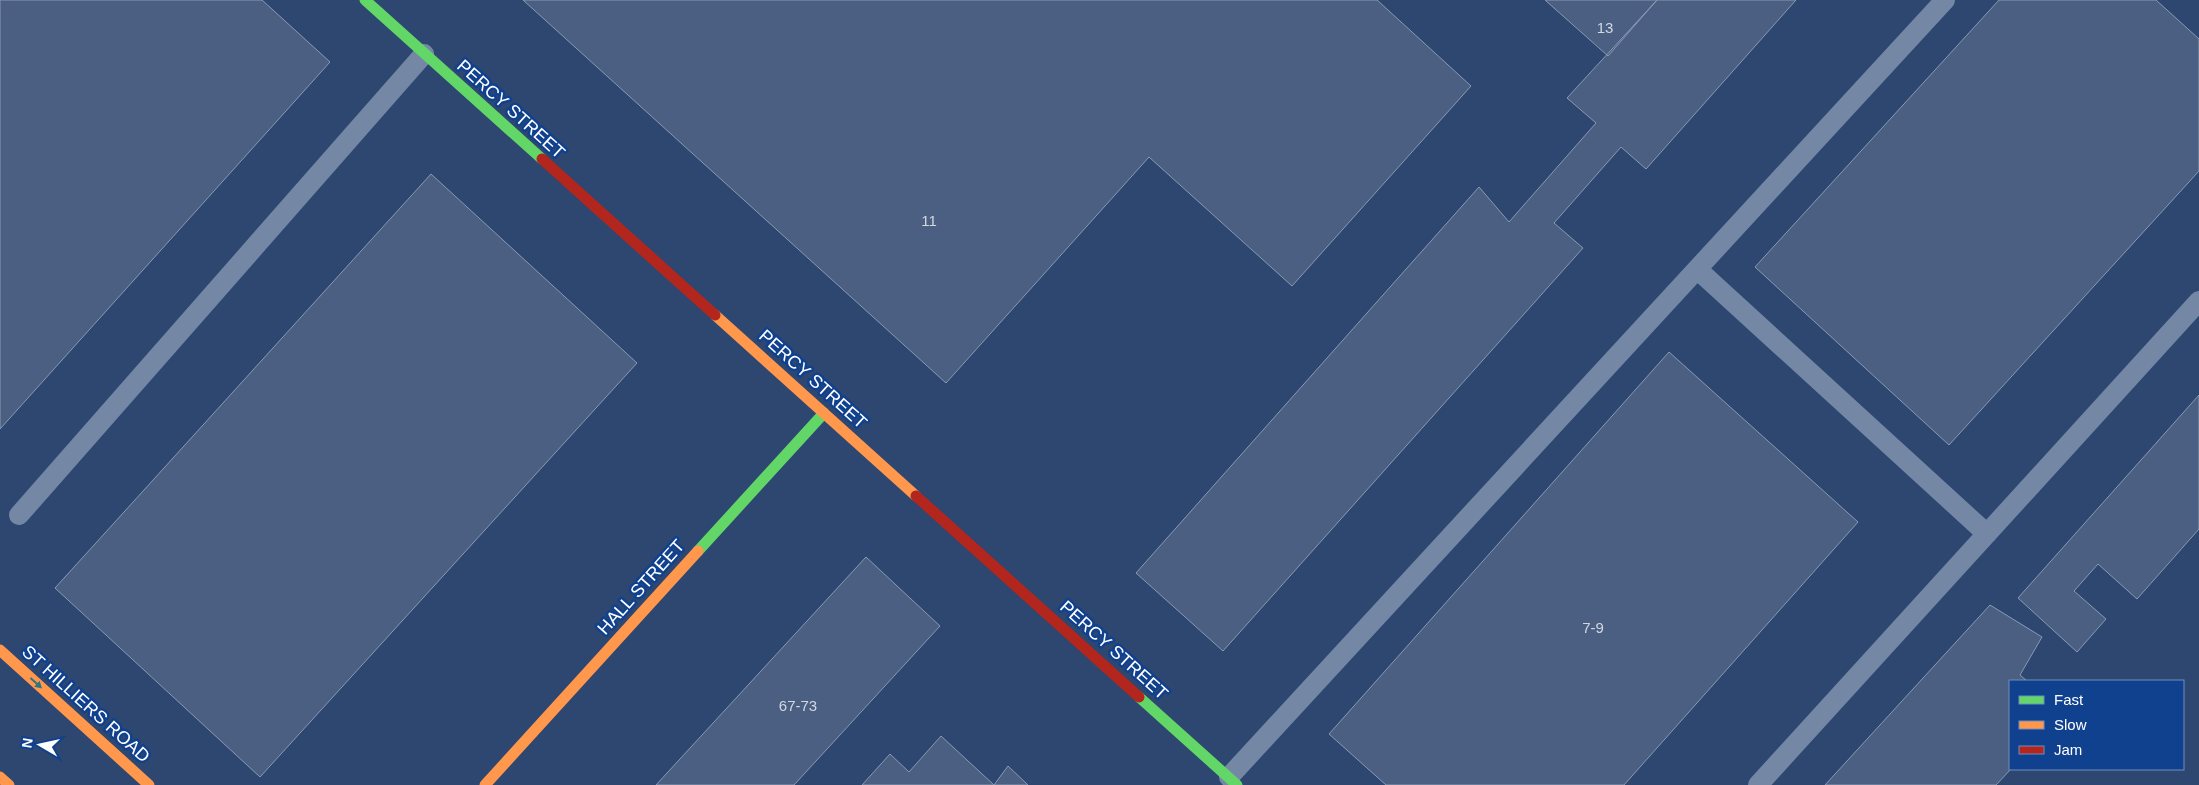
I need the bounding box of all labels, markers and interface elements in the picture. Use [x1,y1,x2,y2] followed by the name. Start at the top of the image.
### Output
[1597,19,1613,36] house number: 13
[453,55,569,163] street label: PERCY STREET
[921,212,937,229] house number: 11
[755,325,871,433] street label: PERCY STREET
[593,536,689,638] street label: HALL STREET
[1056,596,1172,704] street label: PERCY STREET
[1582,619,1604,636] house number: 7-9
[18,641,154,767] street label: ST HILLIERS ROAD
[30,677,43,688] one-way arrow
[2009,680,2184,770] legend
[2054,691,2084,708] text: Fast
[779,697,817,714] house number: 67-73
[2054,716,2087,733] text: Slow
[15,720,65,770] north arrow
[18,737,36,749] text: N
[2054,741,2082,758] text: Jam

